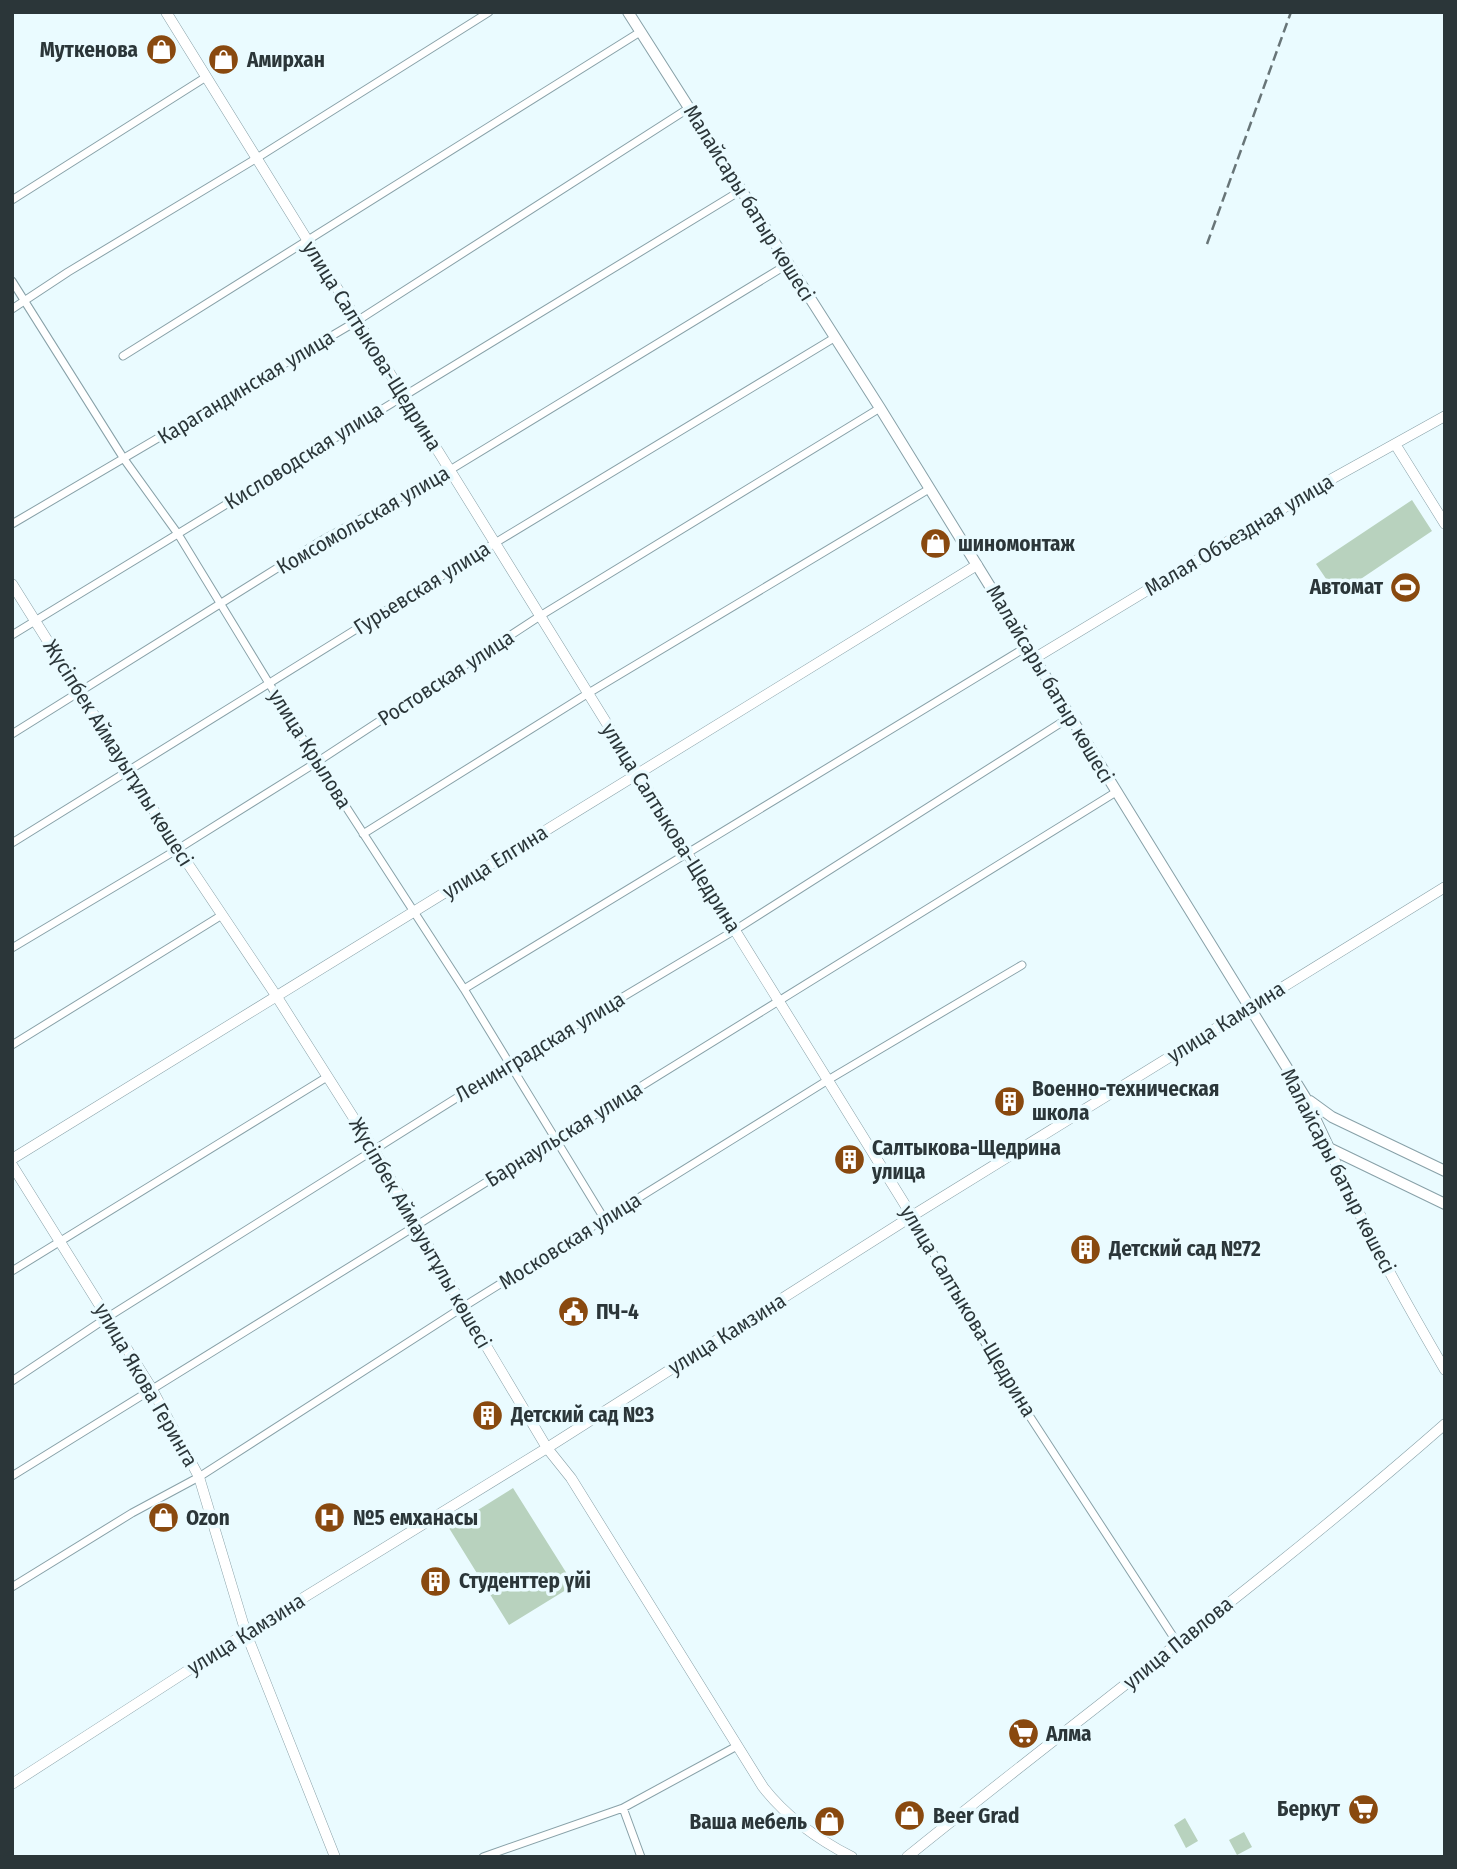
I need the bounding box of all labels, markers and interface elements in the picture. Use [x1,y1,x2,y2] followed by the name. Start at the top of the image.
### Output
[144,33,178,67] shop icon: Муткенова
[40,37,138,63] place label: Муткенова
[207,43,241,77] shop icon: Амирхан
[246,47,325,73] place label: Амирхан
[678,100,820,306] street label: Малайсары батыр көшесі
[297,236,447,456] street label: улица Салтыкова-Щедрина
[153,324,339,450] street label: Карагандинская улица
[220,397,388,515] street label: Кисловодская улица
[272,460,454,580] street label: Комсомольская улица
[1140,468,1338,602] street label: Малая Объездная улица
[918,527,952,561] shop icon: шиномонтаж
[958,531,1075,557] place label: шиномонтаж
[349,536,495,640] street label: Гурьевская улица
[1389,570,1423,604] sports icon: Автомат
[1309,574,1384,600] place label: Автомат
[981,580,1119,788] street label: Малайсары батыр көшесі
[373,624,519,732] street label: Ростовская улица
[37,635,199,871] street label: Жүсіпбек Аймауытұлы көшесі
[263,684,357,814] street label: улица Крылова
[596,718,746,938] street label: улица Салтыкова-Щедрина
[438,819,552,905] street label: улица Елгина
[1162,976,1290,1068] street label: улица Камзина
[451,986,629,1108] street label: Ленинградская улица
[1275,1064,1401,1278] street label: Малайсары батыр көшесі
[481,1075,647,1193] street label: Барнаульская улица
[1032,1076,1219,1126] place label: Военно-техническая школа
[992,1084,1026,1118] building icon: Военно-техническая школа
[343,1113,497,1353] street label: Жүсіпбек Аймауытұлы көшесі
[871,1135,1061,1185] place label: Салтыкова-Щедрина улица
[832,1143,866,1177] building icon: Салтыкова-Щедрина улица
[494,1187,646,1295] street label: Московская улица
[894,1200,1042,1422] street label: улица Салтыкова-Щедрина
[1069,1232,1103,1266] building icon: Детский сад №72
[1108,1236,1261,1262] place label: Детский сад №72
[663,1288,791,1380] street label: улица Камзина
[556,1295,590,1329] public building icon: ПЧ-4
[89,1299,203,1471] street label: улица Якова Геринга
[596,1299,639,1325] place label: ПЧ-4
[471,1398,505,1432] building icon: Детский сад №3
[510,1402,654,1428] place label: Детский сад №3
[146,1501,180,1535] shop icon: Ozon
[313,1501,347,1535] hospital icon: №5 емханасы
[186,1505,230,1531] place label: Ozon
[353,1505,478,1531] place label: №5 емханасы
[419,1564,453,1598] building icon: Студенттер үйі
[459,1568,591,1594] place label: Студенттер үйі
[182,1588,310,1680] street label: улица Камзина
[1118,1591,1238,1695] street label: улица Павлова
[1006,1717,1040,1751] supermarket icon: Алма
[1045,1721,1092,1747] place label: Алма
[1346,1792,1380,1826] supermarket icon: Беркут
[1277,1796,1341,1822] place label: Беркут
[893,1799,927,1833] shop icon: Beer Grad
[933,1803,1019,1829] place label: Beer Grad
[813,1805,847,1839] shop icon: Ваша мебель
[689,1809,807,1835] place label: Ваша мебель

